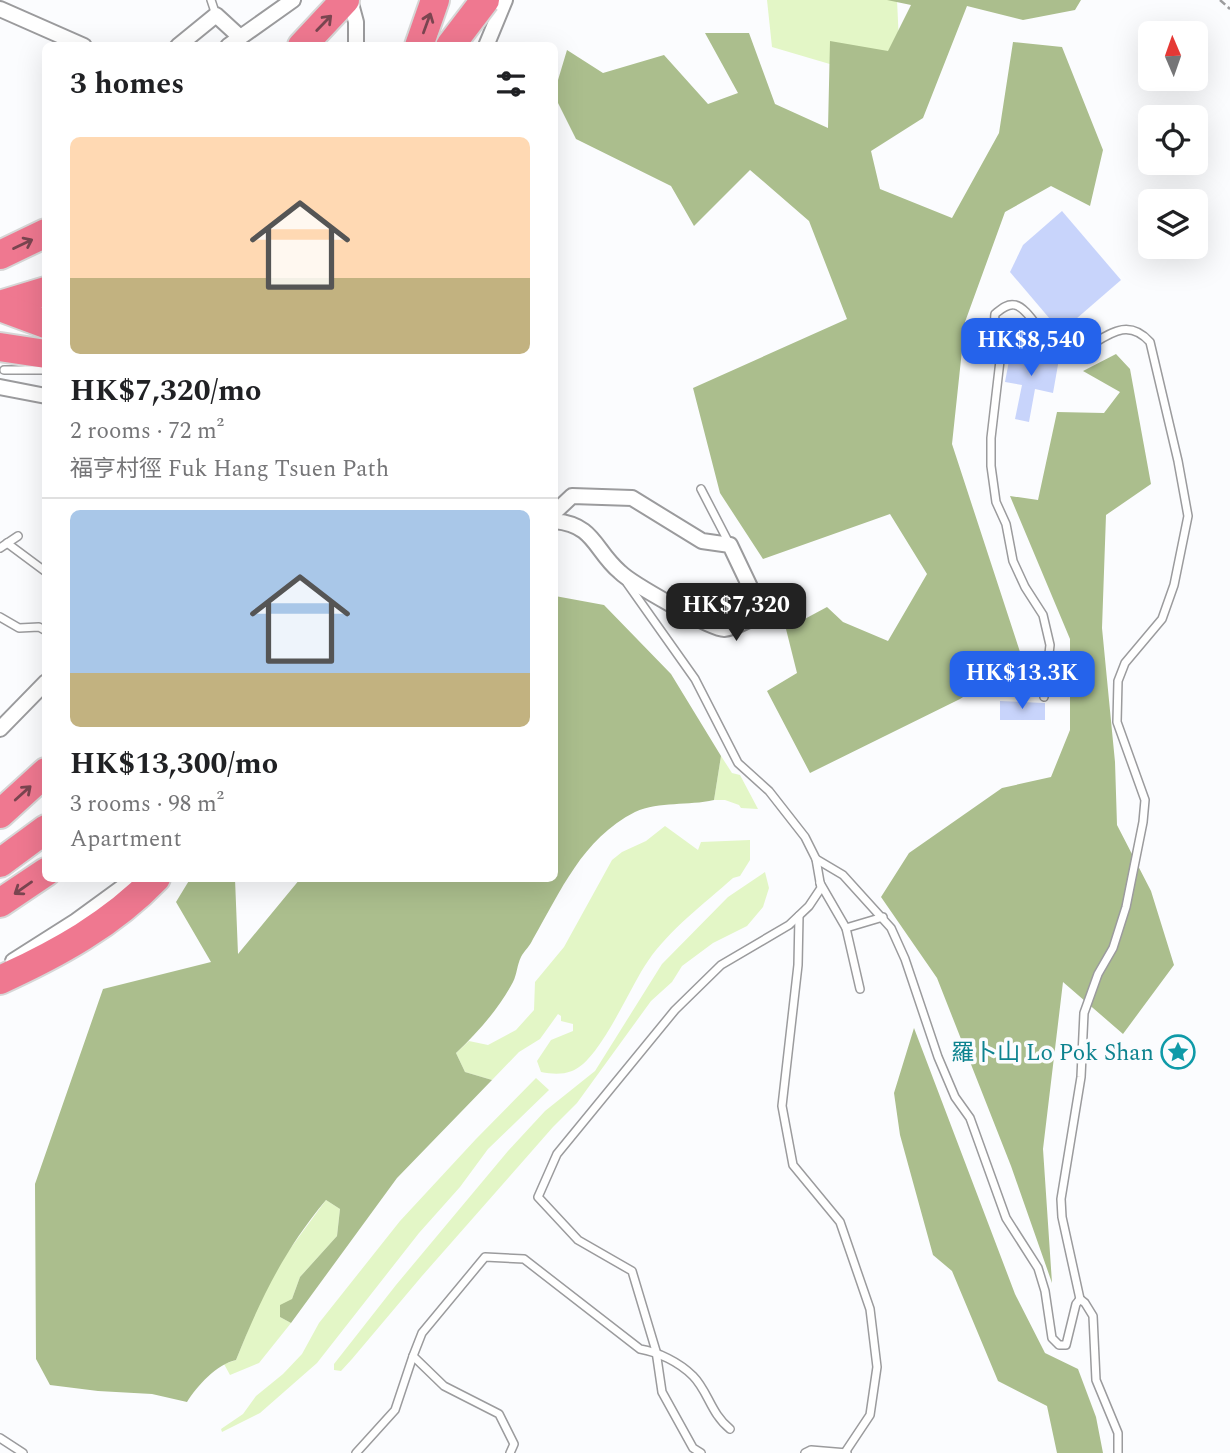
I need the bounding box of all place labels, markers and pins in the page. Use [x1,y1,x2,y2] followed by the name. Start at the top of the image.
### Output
[959,318,1103,378] pin: HK$8,540
[664,584,808,643] pin: HK$7,320
[950,652,1094,711] pin: HK$13.3K
[1159,1033,1197,1071] place icon: 羅卜山 Lo Pok Shan
[951,1036,1154,1071] place label: 羅卜山 Lo Pok Shan

